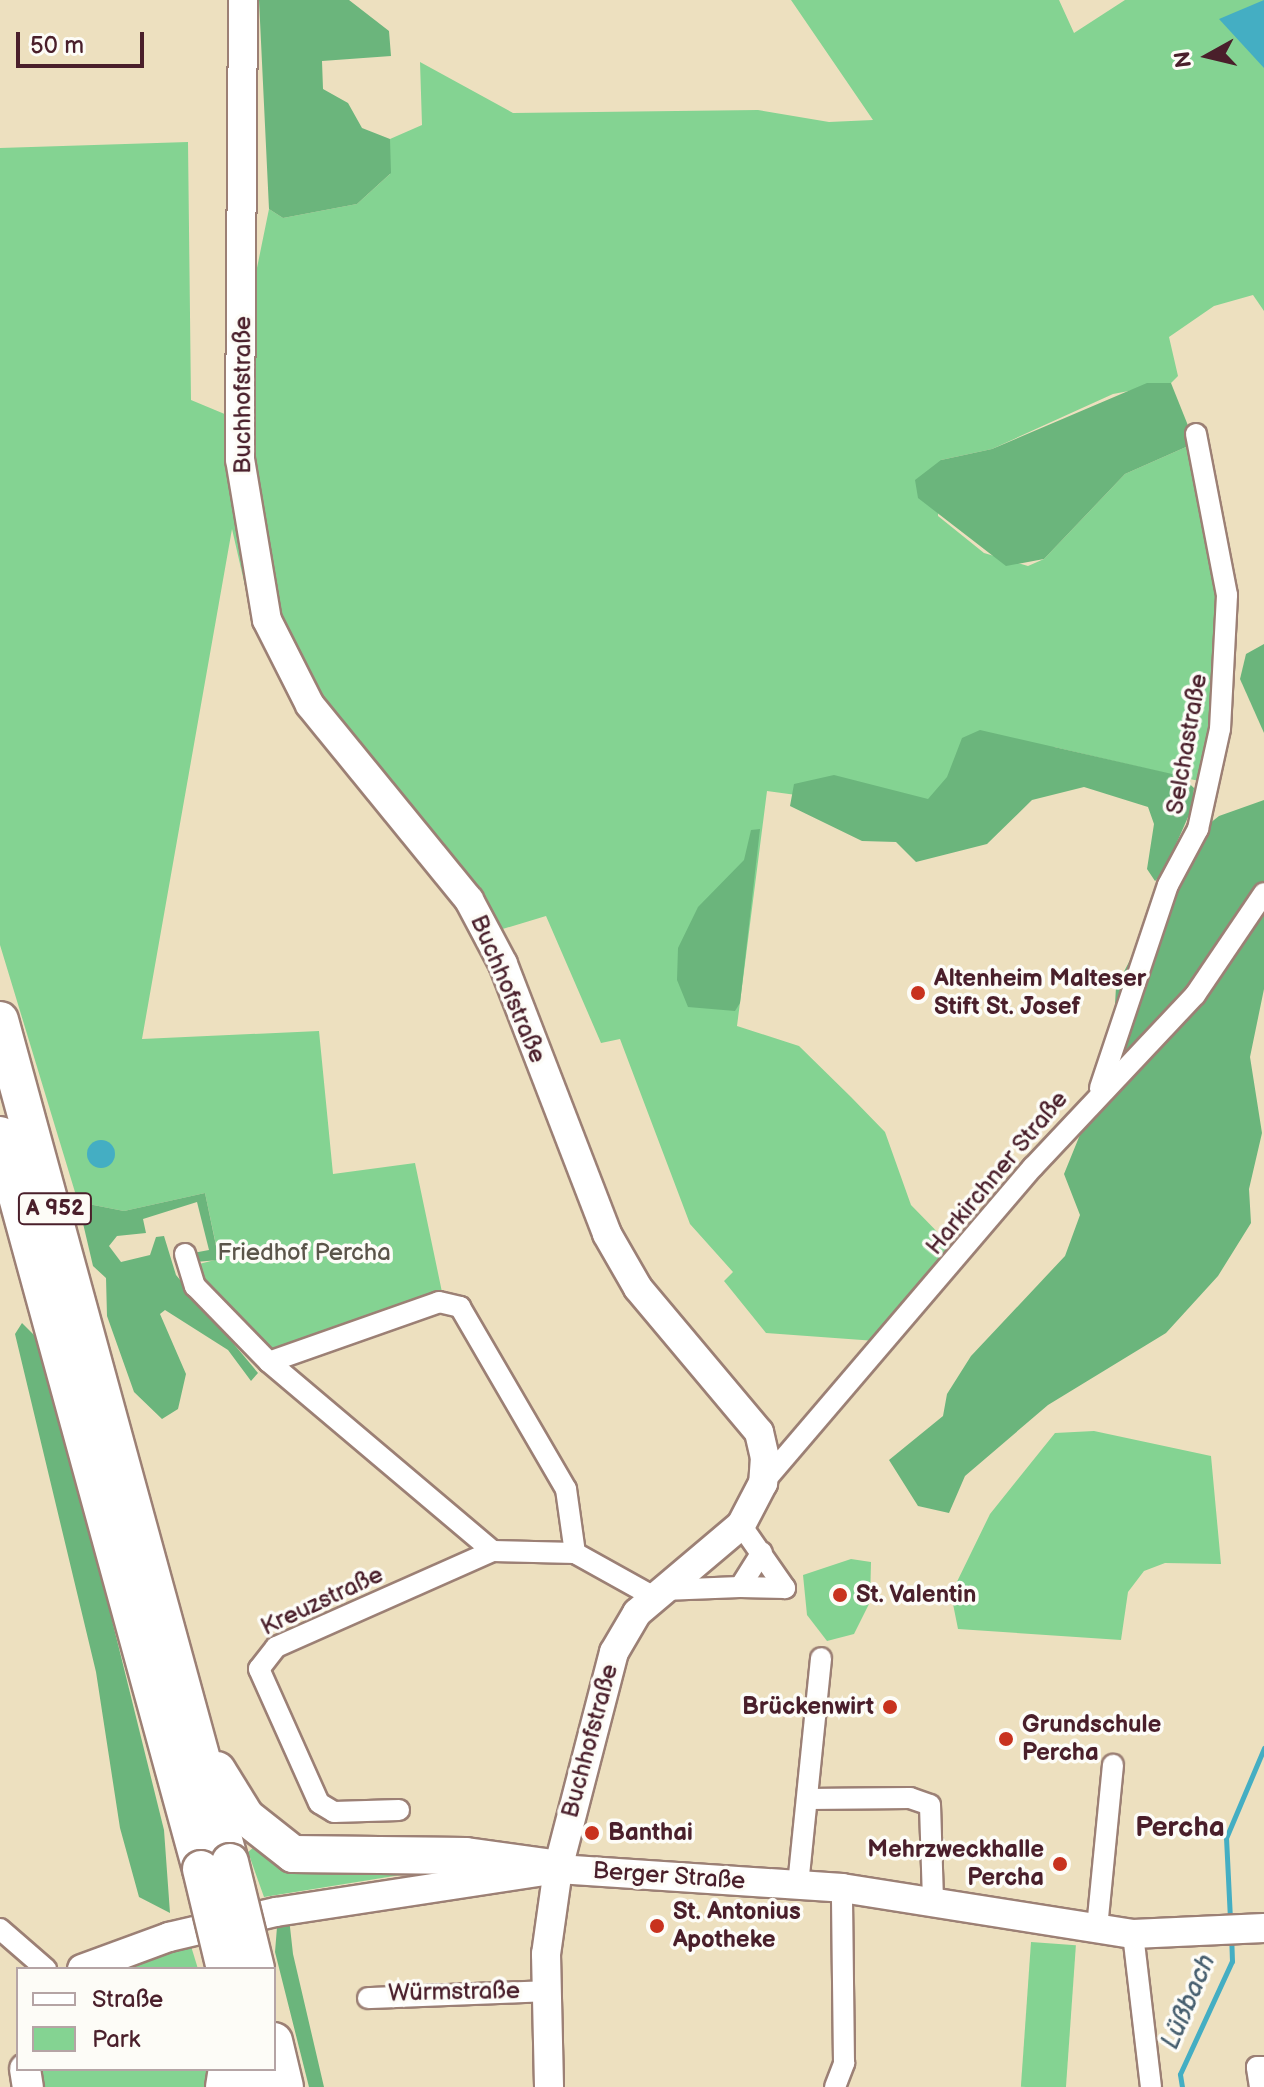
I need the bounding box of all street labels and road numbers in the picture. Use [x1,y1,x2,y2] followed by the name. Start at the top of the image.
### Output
[229,316,257,474] street label: Buchhofstraße
[1160,671,1214,817] street label: Selchastraße
[464,911,552,1067] street label: Buchhofstraße
[920,1085,1074,1261] street label: Harkirchner Straße
[17,1191,93,1227] road number: A 952
[256,1560,388,1642] street label: Kreuzstraße
[556,1661,624,1821] street label: Buchhofstraße
[591,1856,747,1896] street label: Berger Straße
[388,1976,520,2008] street label: Würmstraße

